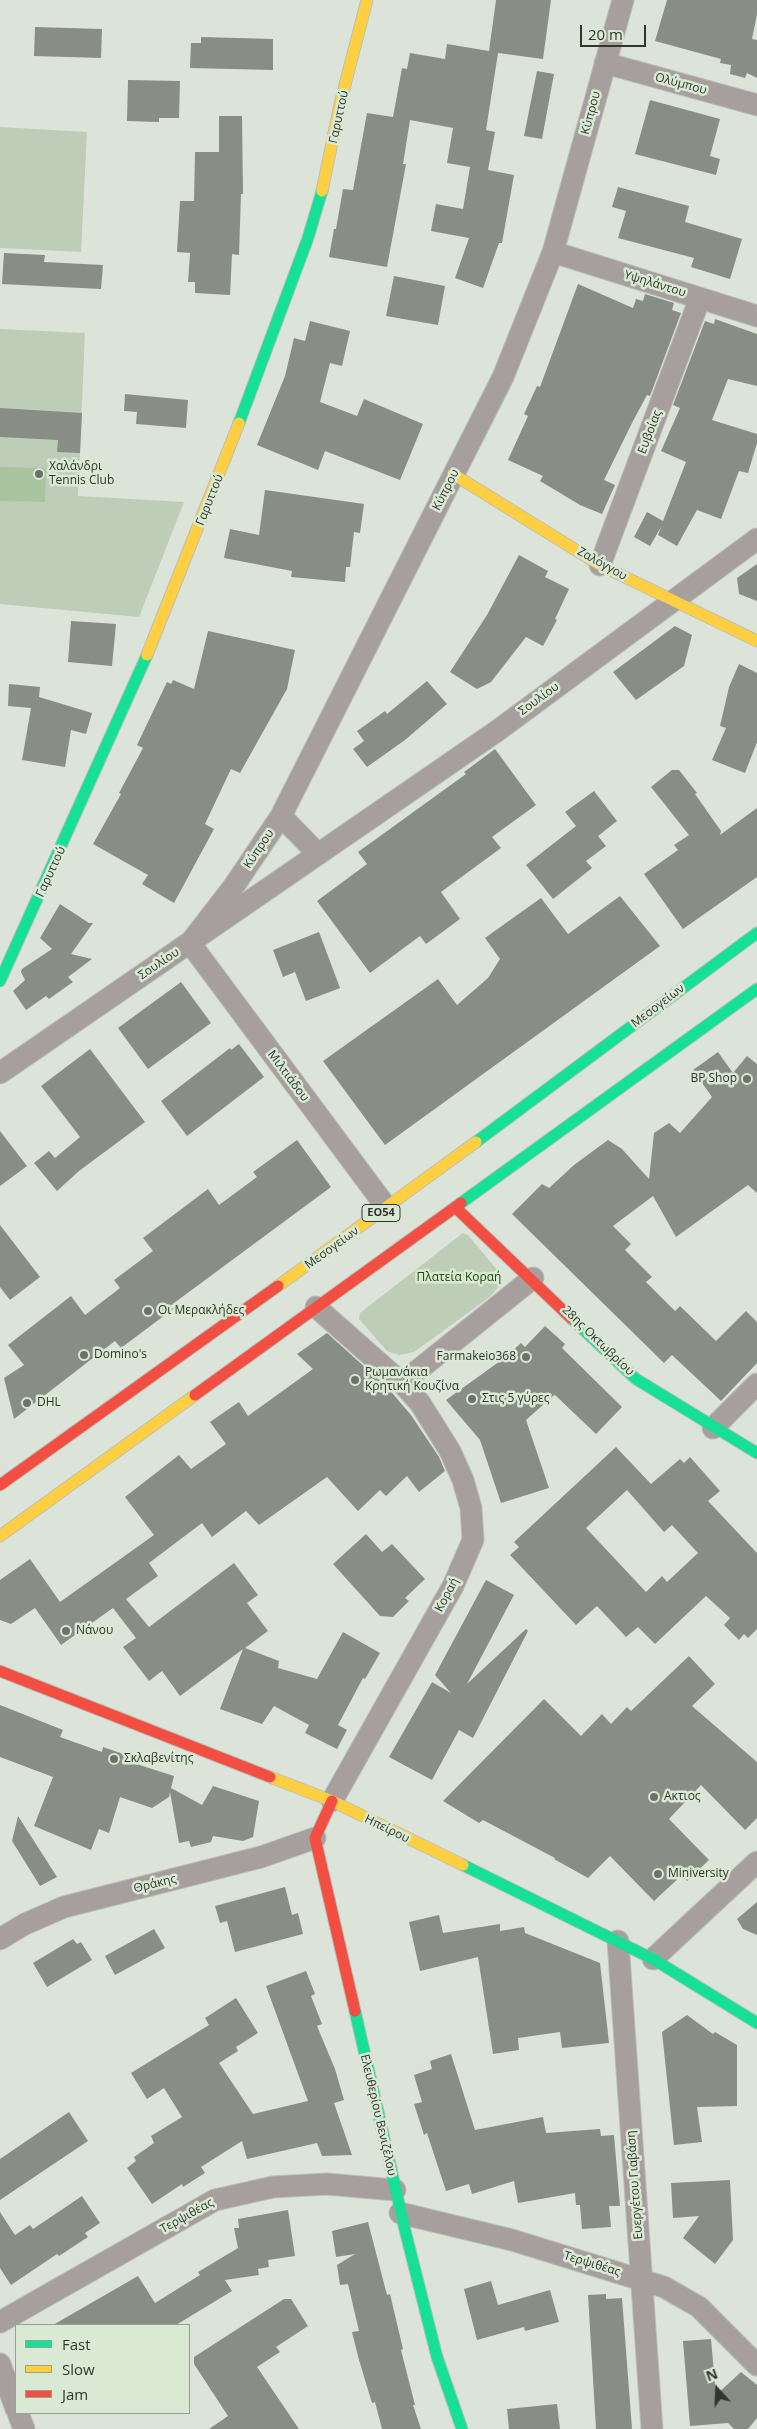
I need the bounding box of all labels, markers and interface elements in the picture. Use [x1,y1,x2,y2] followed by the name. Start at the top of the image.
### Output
[582,15,648,47] scale bar
[588,24,623,44] text: 20 m
[654,70,708,98] street label: Ολύμπου
[326,89,352,145] street label: Γαρυττού
[578,90,604,136] street label: Κύπρου
[622,268,688,300] street label: Υψηλάντου
[635,408,665,456] street label: Ευβοίας
[49,460,114,488] place label: Χαλάνδρι Tennis Club
[430,467,462,513] street label: Κύπρου
[33,468,45,480] marker: Χαλάνδρι Tennis Club
[193,472,227,528] street label: Γαρυττού
[575,544,629,584] street label: Ζαλόγγου
[516,680,562,718] street label: Σουλίου
[241,827,277,871] street label: Κύπρου
[33,844,69,900] street label: Γαρυττού
[136,945,182,983] street label: Σουλίου
[629,981,687,1031] street label: Μεσογείων
[264,1048,312,1104] street label: Μιλτιάδου
[690,1072,737,1086] place label: BP Shop
[741,1073,753,1085] marker: BP Shop
[362,1204,400,1222] road number: ΕΟ54
[302,1224,362,1272] street label: Μεσογείων
[417,1271,501,1285] park label: Πλατεία Κοραή
[559,1303,637,1379] street label: 28ης Οκτωβρίου
[158,1304,244,1318] place label: Οι Μερακλήδες
[142,1305,154,1317] marker: Οι Μερακλήδες
[94,1348,147,1362] place label: Domino's
[78,1349,90,1361] marker: Domino's
[437,1350,516,1364] place label: Farmakeio368
[520,1351,532,1363] marker: Farmakeio368
[365,1366,459,1394] place label: Ρωμανάκια Κρητική Κουζίνα
[349,1374,361,1386] marker: Ρωμανάκια Κρητική Κουζίνα
[482,1392,550,1406] place label: Στις 5 γύρες
[466,1393,478,1405] marker: Στις 5 γύρες
[37,1396,61,1410] place label: DHL
[21,1397,33,1409] marker: DHL
[432,1576,462,1614] street label: Κοραή
[76,1624,113,1638] place label: Νάνου
[60,1625,72,1637] marker: Νάνου
[124,1752,193,1766] place label: Σκλαβενίτης
[108,1753,120,1765] marker: Σκλαβενίτης
[664,1790,701,1804] place label: Ακτιος
[648,1791,660,1803] marker: Ακτιος
[362,1812,412,1846] street label: Ηπείρου
[668,1867,729,1881] place label: Miniversity
[652,1868,664,1880] marker: Miniversity
[132,1872,178,1896] street label: Θράκης
[357,2053,399,2177] street label: Ελευθερίου Βενιζέλου
[624,2130,646,2240] street label: Ευεργέτου Γιαβάση
[158,2195,216,2237] street label: Τερψιθέας
[562,2249,622,2279] street label: Τερψιθέας
[15,2324,190,2414] legend
[62,2334,91,2354] text: Fast
[62,2359,95,2379] text: Slow
[692,2364,742,2414] north arrow
[703,2364,720,2385] text: N
[62,2384,88,2404] text: Jam

